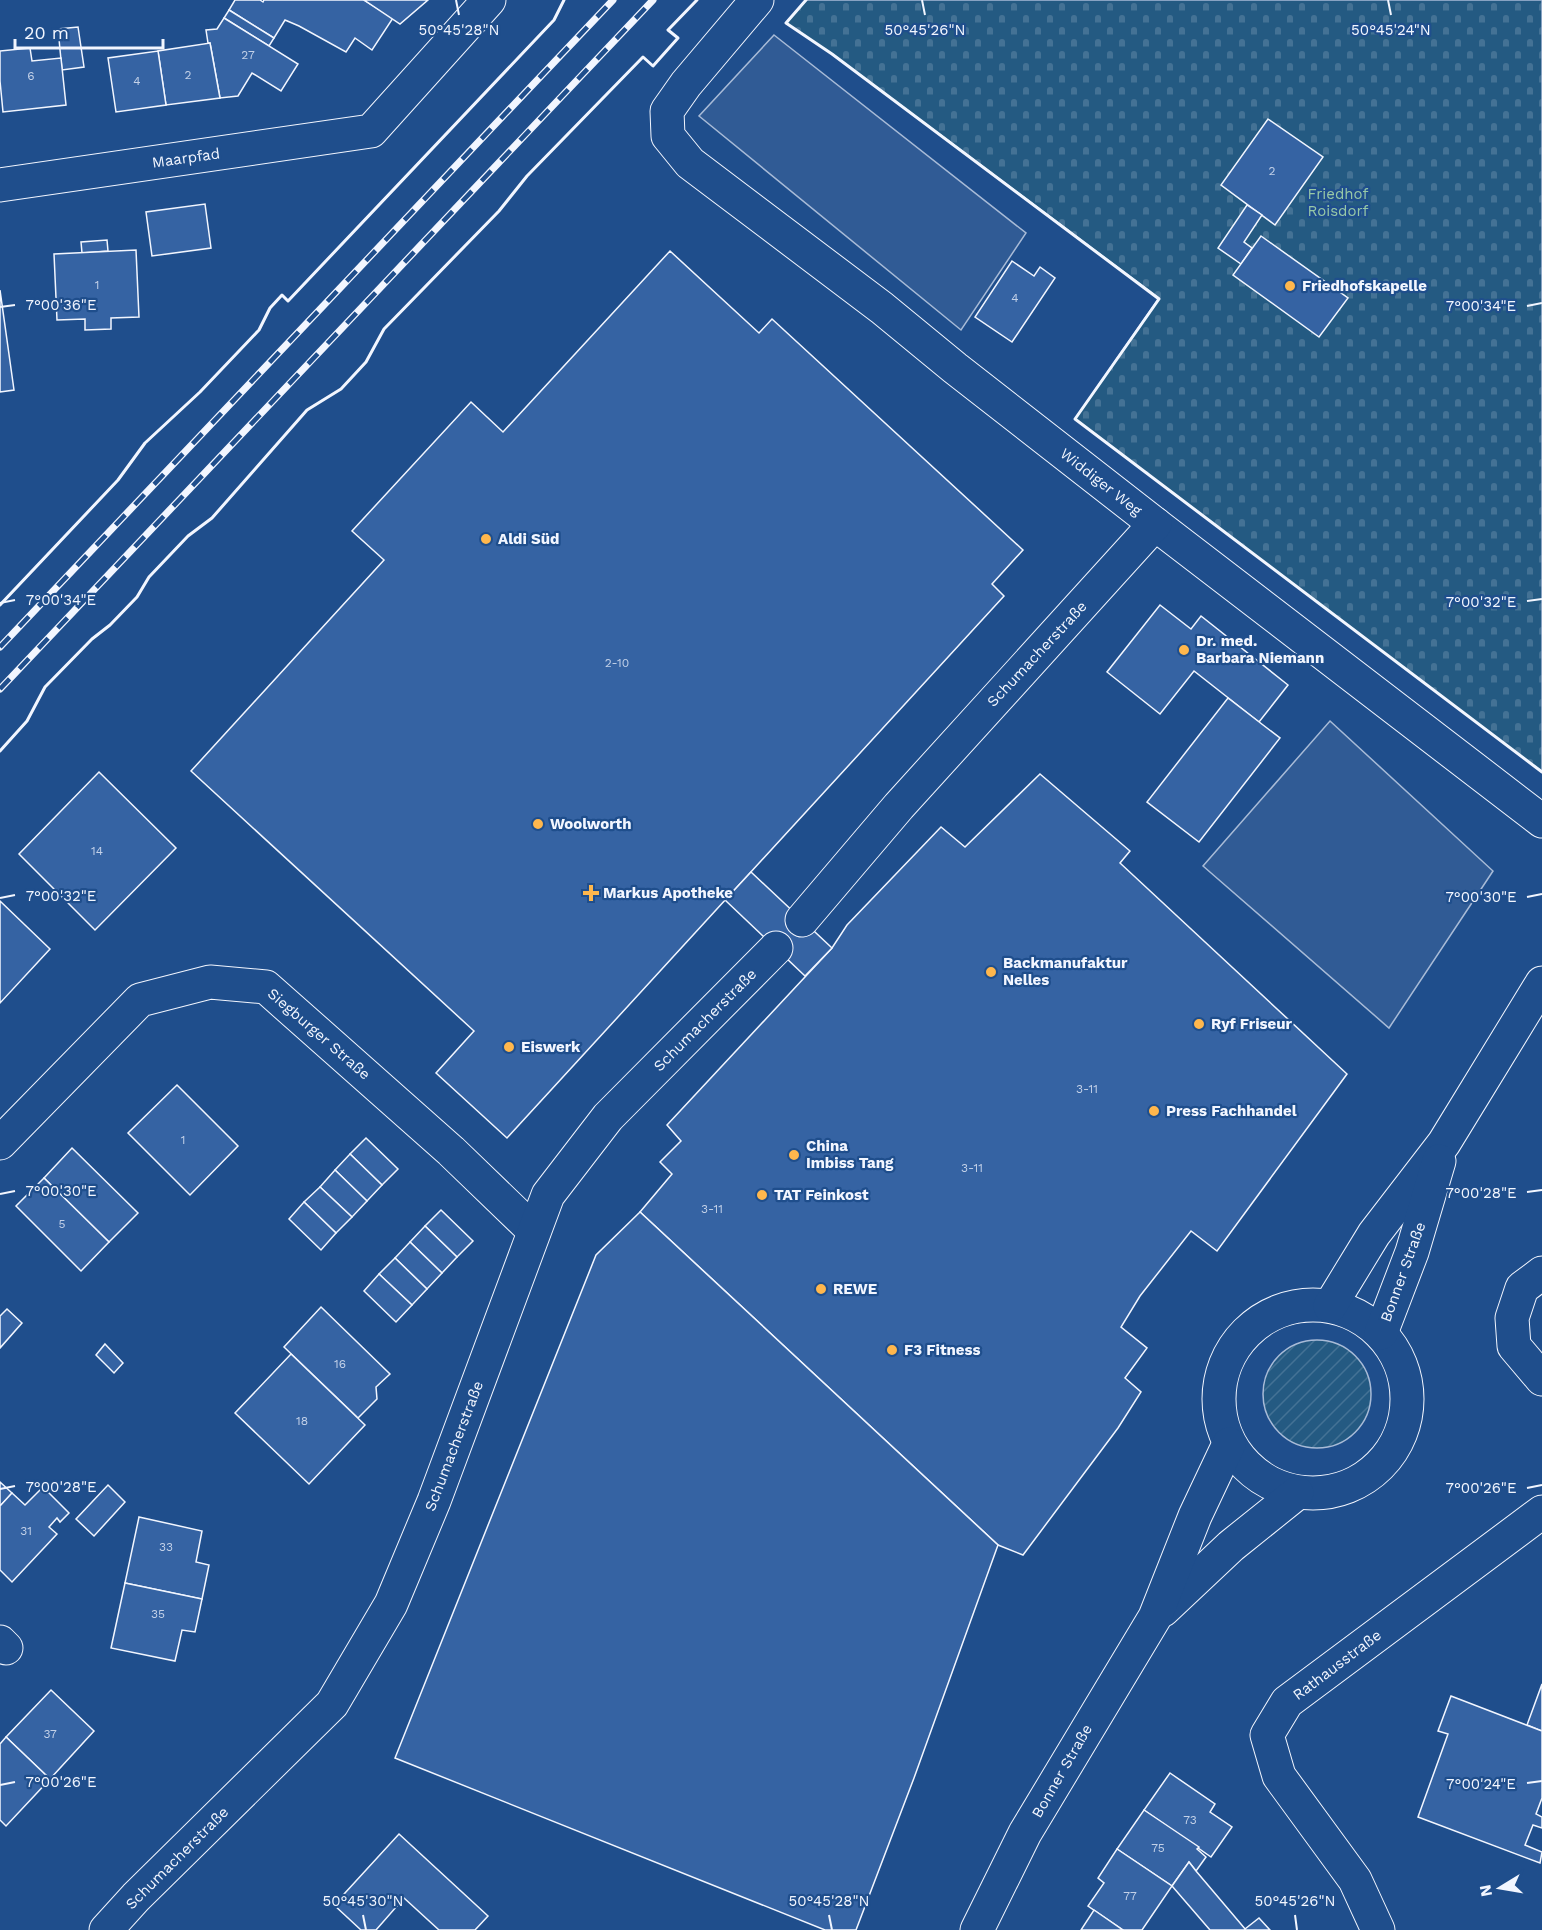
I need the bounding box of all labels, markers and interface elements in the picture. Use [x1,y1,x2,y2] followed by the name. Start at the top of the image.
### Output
[15,12,164,50] scale bar
[418,21,500,39] text: 50°45'28"N
[885,21,965,39] text: 50°45'26"N
[1351,21,1431,39] text: 50°45'24"N
[24,22,69,43] text: 20 m
[241,48,255,62] house number: 27
[185,68,192,82] house number: 2
[27,69,35,83] house number: 6
[133,74,141,88] house number: 4
[151,144,221,172] street label: Maarpfad
[1269,164,1276,178] house number: 2
[1307,185,1369,220] park label: Friedhof Roisdorf
[1302,277,1427,295] place label: Friedhofskapelle
[95,278,99,292] house number: 1
[1283,279,1297,293] marker: Friedhofskapelle
[1011,291,1019,305] house number: 4
[26,296,96,314] text: 7°00'36"E
[1446,297,1516,315] text: 7°00'34"E
[1056,444,1146,520] street label: Widdiger Weg
[498,530,559,548] place label: Aldi Süd
[479,532,493,546] marker: Aldi Süd
[26,591,96,609] text: 7°00'34"E
[1446,593,1516,611] text: 7°00'32"E
[983,597,1091,711] street label: Schumacherstraße
[1196,632,1324,667] place label: Dr. med. Barbara Niemann
[1177,643,1191,657] marker: Dr. med. Barbara Niemann
[605,656,629,670] house number: 2-10
[550,815,631,833] place label: Woolworth
[531,817,545,831] marker: Woolworth
[91,844,103,858] house number: 14
[603,884,733,902] place label: Markus Apotheke
[584,886,598,900] marker: Markus Apotheke
[26,887,96,905] text: 7°00'32"E
[1445,888,1517,906] text: 7°00'30"E
[1003,954,1128,989] place label: Backmanufaktur Nelles
[650,965,760,1075] street label: Schumacherstraße
[984,965,998,979] marker: Backmanufaktur Nelles
[264,984,374,1084] street label: Siegburger Straße
[1211,1015,1293,1033] place label: Ryf Friseur
[1192,1017,1206,1031] marker: Ryf Friseur
[521,1038,581,1056] place label: Eiswerk
[502,1040,516,1054] marker: Eiswerk
[1076,1082,1098,1096] house number: 3-11
[1166,1102,1297,1120] place label: Press Fachhandel
[1147,1104,1161,1118] marker: Press Fachhandel
[181,1133,185,1147] house number: 1
[806,1137,894,1172] place label: China Imbiss Tang
[787,1148,801,1162] marker: China Imbiss Tang
[961,1161,983,1175] house number: 3-11
[25,1182,97,1200] text: 7°00'30"E
[1445,1184,1517,1202] text: 7°00'28"E
[774,1186,869,1204] place label: TAT Feinkost
[755,1188,769,1202] marker: TAT Feinkost
[701,1202,723,1216] house number: 3-11
[59,1217,66,1231] house number: 5
[1377,1220,1429,1324] street label: Bonner Straße
[833,1280,877,1298] place label: REWE
[814,1282,828,1296] marker: REWE
[904,1341,980,1359] place label: F3 Fitness
[885,1343,899,1357] marker: F3 Fitness
[334,1357,346,1371] house number: 16
[421,1378,487,1514] street label: Schumacherstraße
[296,1414,308,1428] house number: 18
[25,1478,97,1496] text: 7°00'28"E
[1446,1479,1516,1497] text: 7°00'26"E
[20,1524,32,1538] house number: 31
[159,1540,173,1554] house number: 33
[151,1607,165,1621] house number: 35
[1289,1626,1385,1704] street label: Rathausstraße
[1028,1721,1096,1821] street label: Bonner Straße
[43,1727,57,1741] house number: 37
[26,1773,96,1791] text: 7°00'26"E
[1446,1775,1516,1793] text: 7°00'24"E
[122,1803,232,1913] street label: Schumacherstraße
[1183,1813,1197,1827] house number: 73
[1151,1841,1165,1855] house number: 75
[1470,1858,1530,1918] north arrow
[1475,1883,1496,1898] text: N
[1123,1889,1137,1903] house number: 77
[322,1892,404,1910] text: 50°45'30"N
[788,1892,870,1910] text: 50°45'28"N
[1255,1892,1335,1910] text: 50°45'26"N

